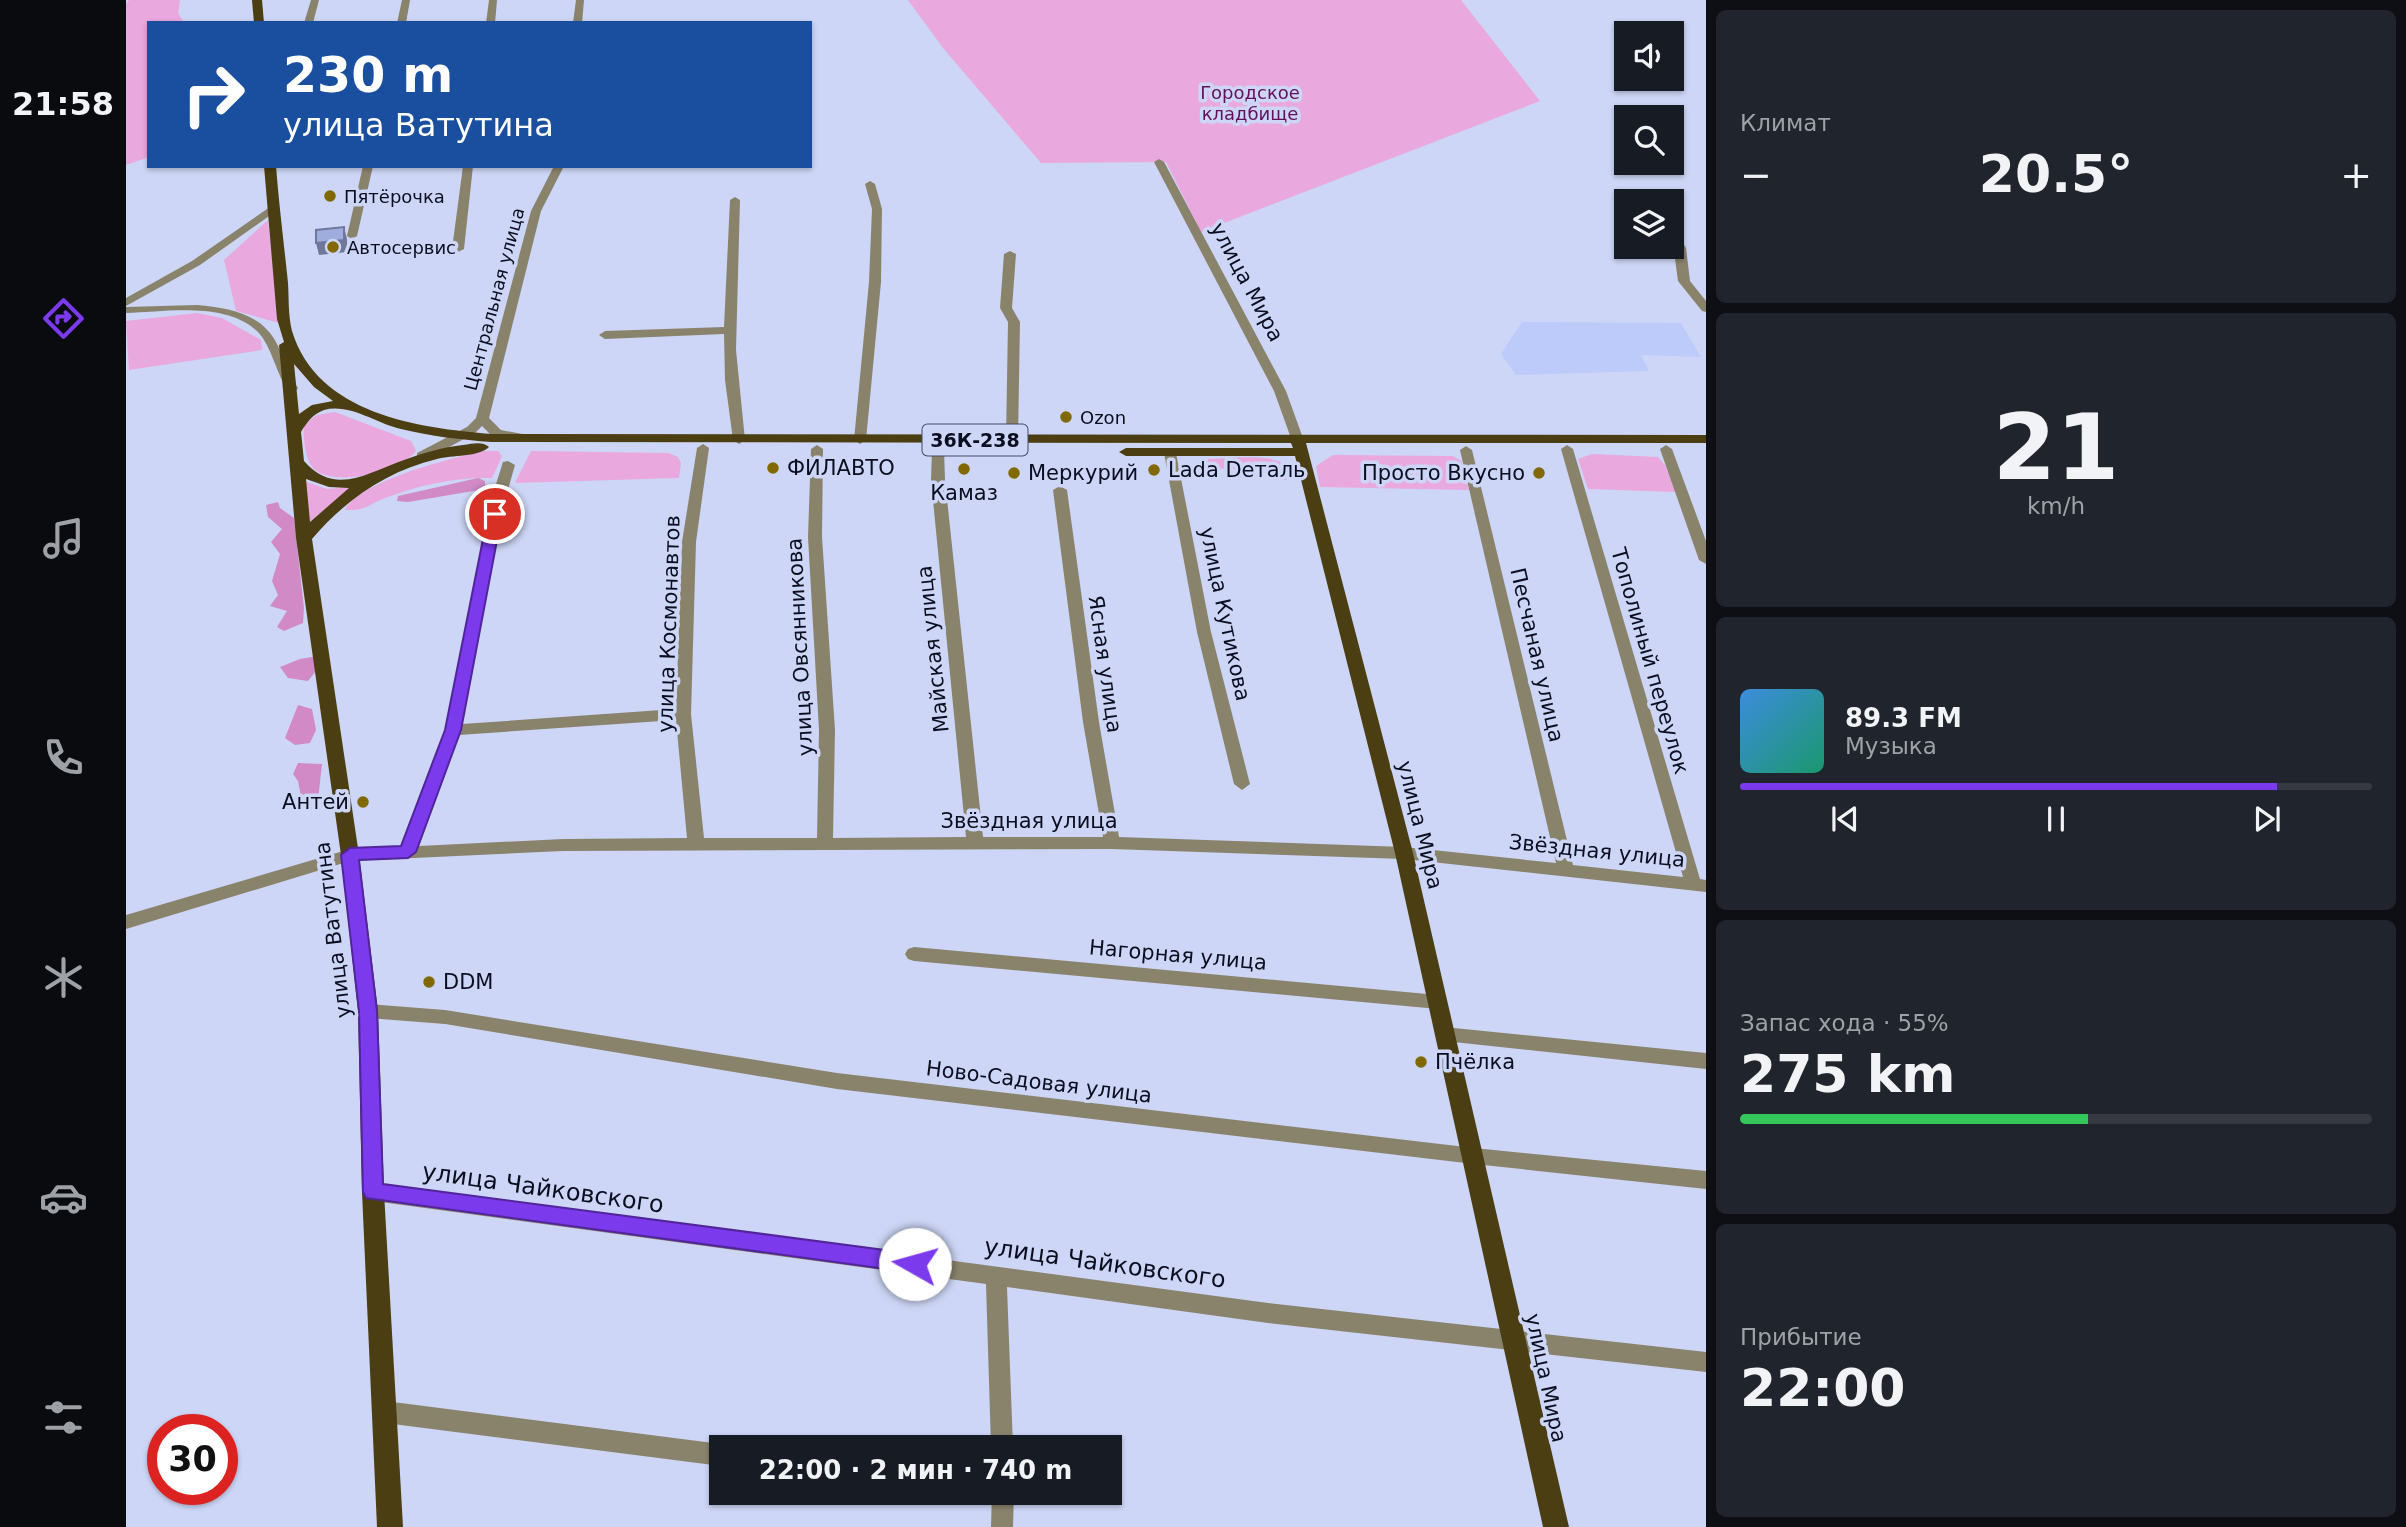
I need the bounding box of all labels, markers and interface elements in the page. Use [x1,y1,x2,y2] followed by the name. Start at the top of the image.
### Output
[1614,21,1684,259] map controls
[1614,21,1684,91] button: sound
[283,47,453,104] text: 230 m
[168,49,259,140] icon: right
[1200,82,1300,124] park label: Городское кладбище
[12,85,114,123] text: 21:58
[1614,105,1684,175] button: search
[283,106,554,144] text: улица Ватутина
[1740,110,1831,136] text: Климат
[1979,144,2133,204] text: 20.5°
[1740,153,1772,197] text: −
[2340,153,2372,197] text: +
[344,186,445,207] place label: Пятёрочка
[322,188,338,204] marker: Пятёрочка
[1614,189,1684,259] button: layers
[459,205,529,393] street label: Центральная улица
[1206,218,1288,346] street label: улица Мира
[347,237,456,258] place label: Автосервис
[325,239,341,255] marker: Автосервис
[39,294,88,343] icon: directions
[1993,395,2119,500] text: 21
[1080,407,1126,428] place label: Ozon
[1058,409,1074,425] marker: Ozon
[922,424,1028,456] road number: 36К-238
[787,456,895,480] place label: ФИЛАВТО
[1168,458,1305,482] place label: Lada Dеталь
[765,460,781,476] marker: ФИЛАВТО
[956,461,972,477] marker: Камаз
[1028,461,1138,485] place label: Меркурий
[1362,461,1525,485] place label: Просто Вкусно
[1146,462,1162,478] marker: Lada Dеталь
[1006,465,1022,481] marker: Меркурий
[1531,465,1547,481] marker: Просто Вкусно
[930,481,998,505] place label: Камаз
[465,484,525,544] pin
[2027,493,2085,519] text: km/h
[476,495,514,533] icon: arrive
[39,514,88,563] icon: music
[653,515,685,733] street label: улица Космонавтов
[1195,525,1255,703] street label: улица Кутикова
[782,537,818,757] street label: улица Овсянникова
[1606,544,1694,777] street label: Тополиный переулок
[912,564,954,734] street label: Майская улица
[1505,566,1569,744] street label: Песчаная улица
[1083,594,1127,734] street label: Ясная улица
[1845,703,1962,733] text: 89.3 FM
[39,733,88,782] icon: phone
[1845,733,1937,759] text: Музыка
[1392,758,1448,892] street label: улица Мира
[282,790,349,814] place label: Антей
[355,794,371,810] marker: Антей
[1826,800,1864,838] icon: previous
[2037,800,2075,838] icon: pause
[2248,800,2286,838] icon: next
[940,809,1118,833] street label: Звёздная улица
[1508,830,1686,872] street label: Звёздная улица
[310,840,356,1020] street label: улица Ватутина
[1088,935,1268,975] street label: Нагорная улица
[39,953,88,1002] icon: climate
[443,970,493,994] place label: DDM
[421,974,437,990] marker: DDM
[1740,1010,1949,1036] text: Запас хода · 55%
[1740,1044,1955,1104] text: 275 km
[1435,1050,1515,1074] place label: Пчёлка
[1413,1054,1429,1070] marker: Пчёлка
[925,1056,1153,1108] street label: Ново-Садовая улица
[420,1157,666,1219] street label: улица Чайковского
[39,1173,88,1222] icon: car
[878,1227,952,1301] position arrow
[982,1232,1228,1294] street label: улица Чайковского
[1521,1311,1571,1445] street label: улица Мира
[1740,1324,1862,1350] text: Прибытие
[1740,1358,1906,1418] text: 22:00
[39,1393,88,1442] icon: filters
[147,1414,238,1505] speed limit sign: 30
[759,1455,1072,1485] text: 22:00 · 2 мин · 740 m

